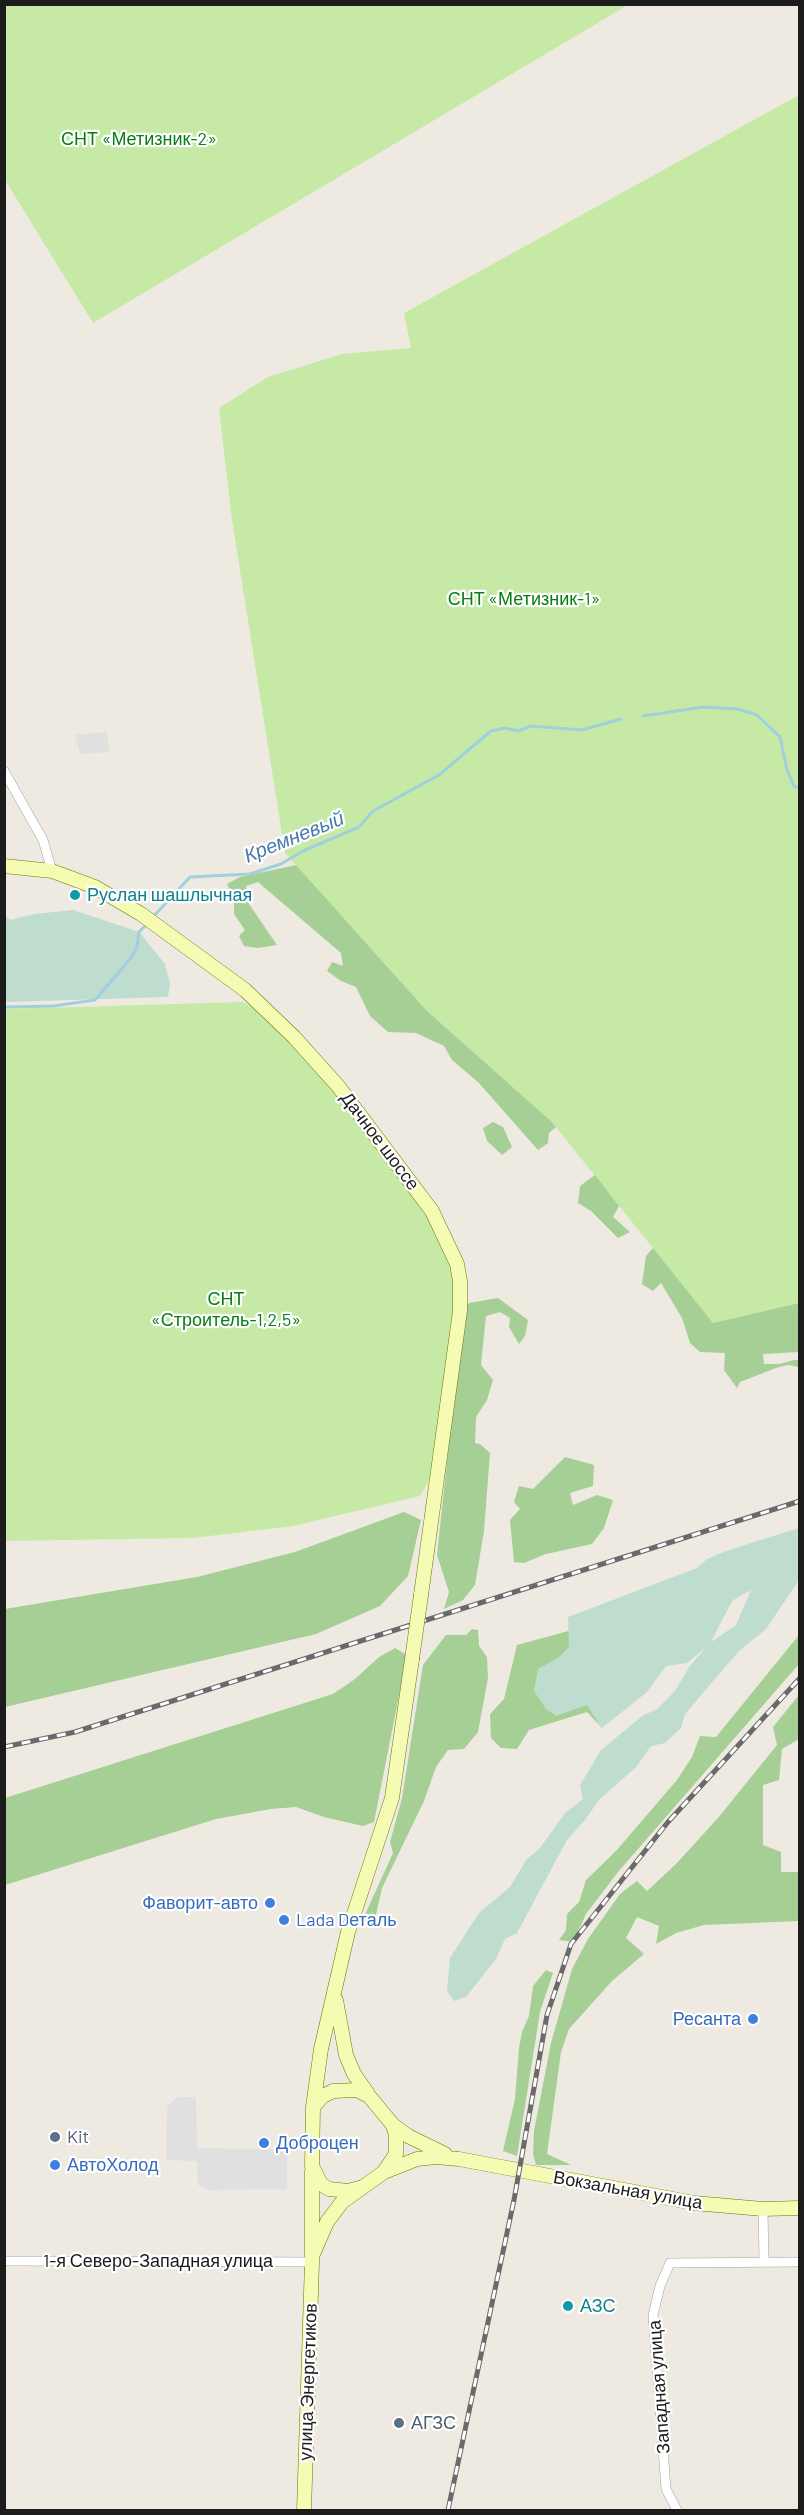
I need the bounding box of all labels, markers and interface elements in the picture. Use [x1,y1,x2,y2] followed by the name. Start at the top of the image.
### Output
[61,128,217,150] park label: СНТ «Метизник-2»
[448,588,600,610] park label: СНТ «Метизник-1»
[240,806,348,868] water label: Кремневый
[87,884,252,906] place label: Руслан шашлычная
[68,888,82,902] marker: Руслан шашлычная
[336,1088,424,1194] street label: Дачное шоссе
[151,1288,301,1330] park label: СНТ «Строитель-1,2,5»
[142,1892,258,1914] place label: Фаворит-авто
[263,1896,277,1910] marker: Фаворит-авто
[296,1909,397,1931] place label: Lada Dеталь
[277,1913,291,1927] marker: Lada Dеталь
[673,2008,741,2030] place label: Ресанта
[746,2012,760,2026] marker: Ресанта
[67,2126,89,2148] place label: Kit
[48,2130,62,2144] marker: Kit
[276,2132,359,2154] place label: Доброцен
[257,2136,271,2150] marker: Доброцен
[67,2154,158,2176] place label: АвтоХолод
[48,2158,62,2172] marker: АвтоХолод
[552,2166,704,2214] street label: Вокзальная улица
[43,2250,273,2272] street label: 1-я Северо-Западная улица
[580,2295,615,2317] place label: АЗС
[561,2299,575,2313] marker: АЗС
[294,2303,322,2461] street label: улица Энергетиков
[644,2319,674,2455] street label: Западная улица
[411,2412,456,2434] place label: АГЗС
[392,2416,406,2430] marker: АГЗС

